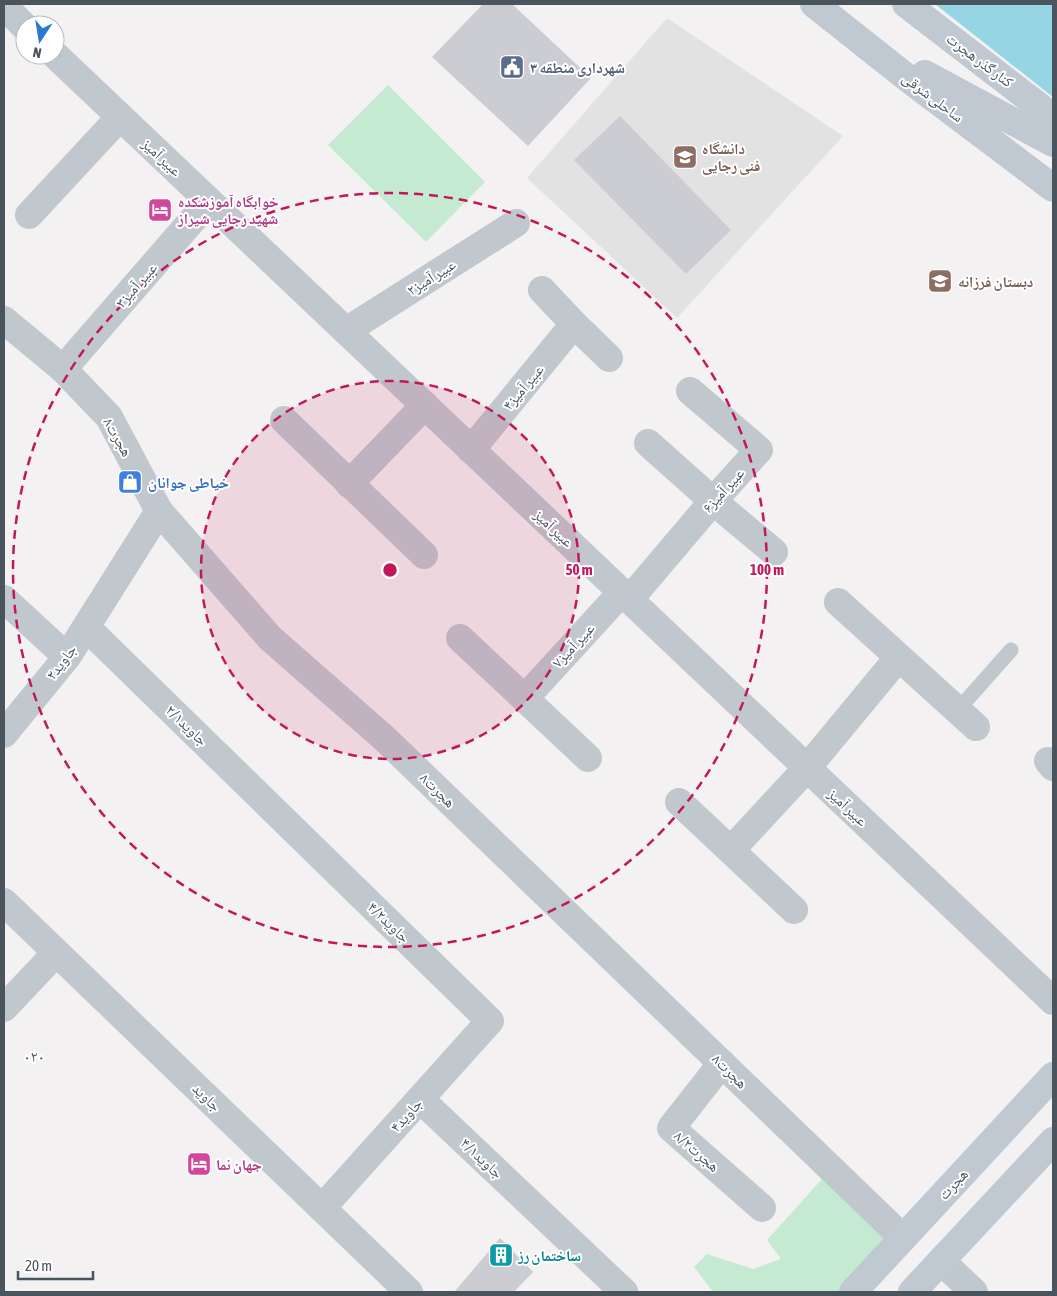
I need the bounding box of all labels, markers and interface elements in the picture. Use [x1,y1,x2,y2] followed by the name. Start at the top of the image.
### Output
[15,15,65,65] north arrow
[943,30,1017,91] street label: کنار گذر هجرت
[32,44,43,61] text: N
[499,54,525,80] public building icon: شهرداری منطقه ۳
[530,59,625,77] place label: شهرداری منطقه ۳
[898,69,967,127] street label: ساحلی شرقی
[137,134,185,180] street label: عبیر آمیز
[702,140,760,175] place label: دانشگاه فنی رجایی
[672,144,698,170] school or university icon: دانشگاه فنی رجایی
[177,193,279,228] place label: خوابگاه آموزشکده شهید رجایی شیراز
[147,197,173,223] hotel icon: خوابگاه آموزشکده شهید رجایی شیراز
[404,255,459,299] street label: ۲عبیر آمیز
[112,259,161,312] street label: ۳عبیر آمیز
[927,268,953,294] school or university icon: دبستان فرزانه
[958,273,1033,291] place label: دبستان فرزانه
[499,360,548,414] street label: ۴عبیر آمیز
[99,415,136,460] street label: هجرت۸
[699,464,748,516] street label: ۶عبیر آمیز
[117,469,143,495] shop icon: خیاطی جوانان
[148,474,229,492] place label: خیاطی جوانان
[529,505,577,551] street label: عبیر آمیز
[381,561,399,579] centre of rings
[566,561,593,578] text: 50 m
[750,561,784,578] text: 100 m
[548,619,599,671] street label: ۷عبیر آمیز
[42,641,81,683] street label: ۲جاوید
[162,701,212,750] street label: ۲/۱جاوید
[416,769,459,811] street label: هجرت۸
[823,784,871,830] street label: عبیر آمیز
[364,898,414,947] street label: ۴/۲جاوید
[23,1047,45,1065] district label: ۰۲۰
[708,1050,751,1092] street label: هجرت۸
[189,1080,225,1115] street label: جاوید
[387,1094,427,1136] street label: ۴جاوید
[670,1127,723,1176] street label: هجرت۸/۲
[457,1134,507,1183] street label: ۴/۱جاوید
[186,1151,212,1177] hotel icon: جهان نما
[216,1156,262,1174] place label: جهان نما
[935,1165,972,1203] street label: هجرت
[488,1242,514,1268] building icon: ساختمان رز
[517,1247,581,1265] place label: ساختمان رز
[18,1248,92,1280] scale bar
[25,1257,52,1274] text: 20 m

